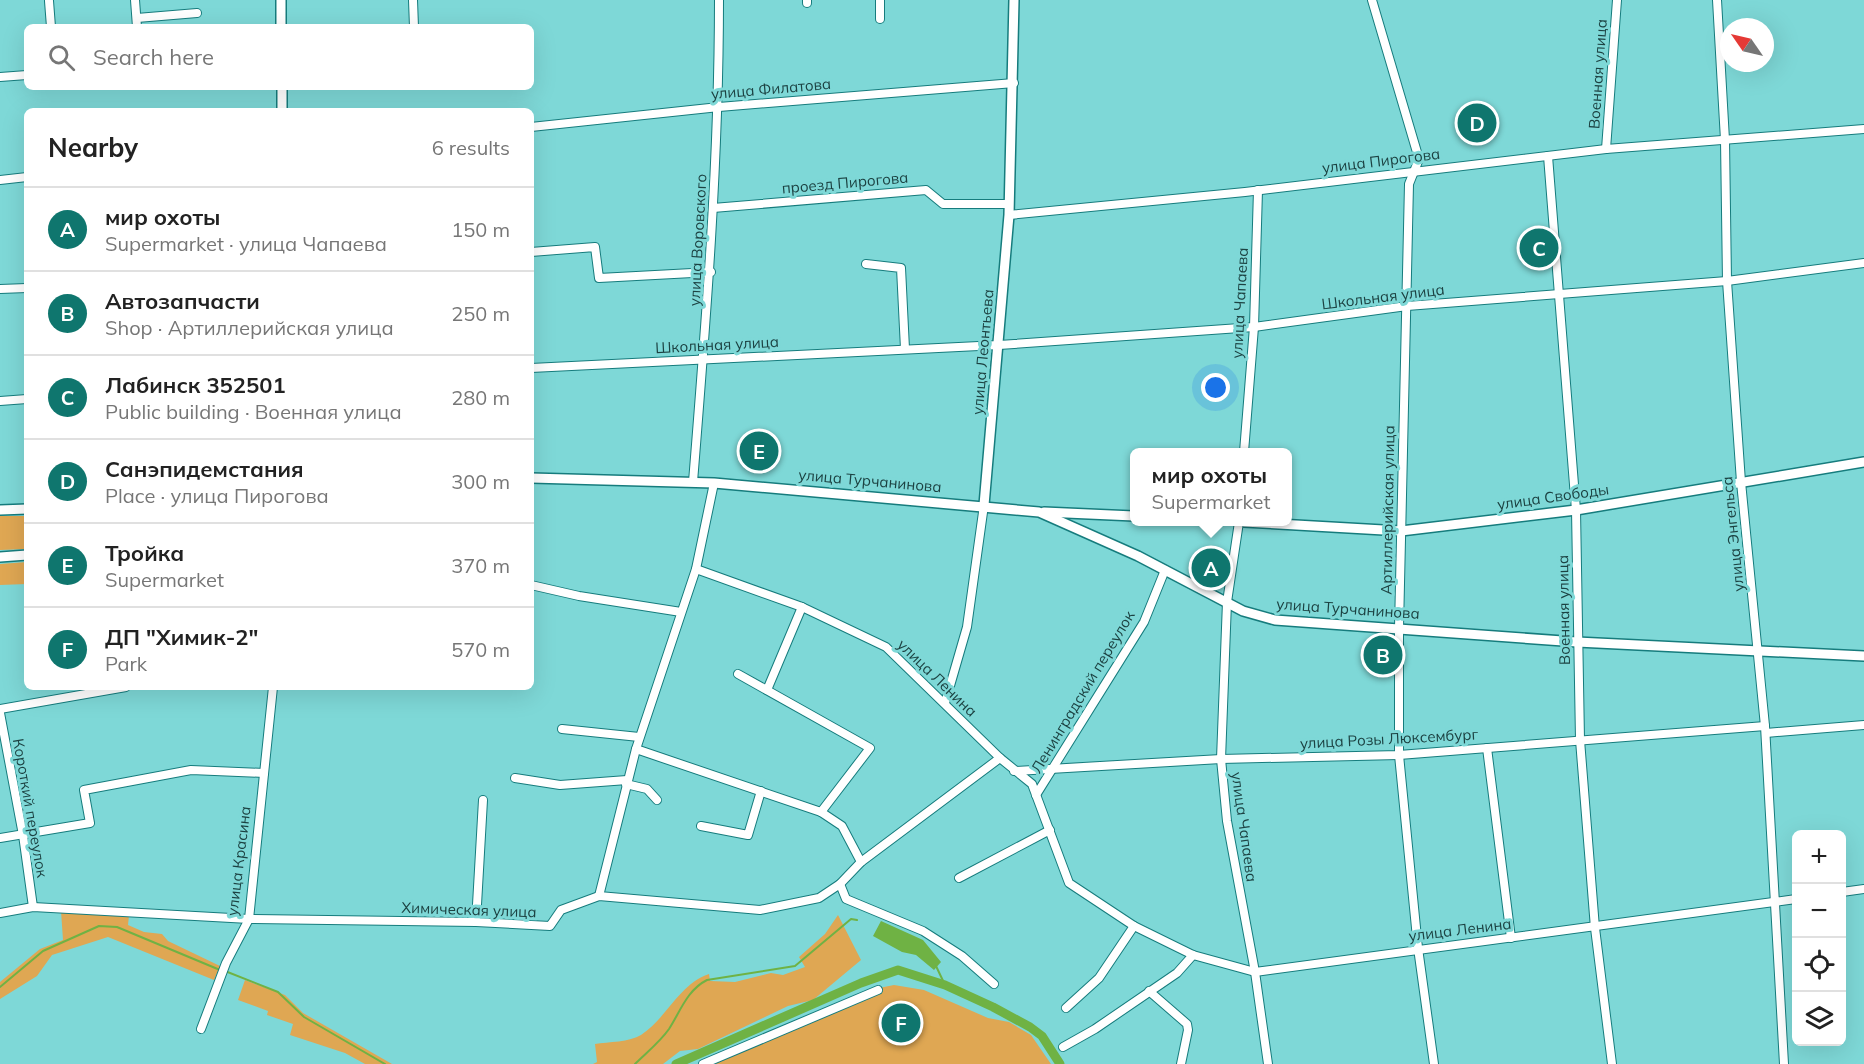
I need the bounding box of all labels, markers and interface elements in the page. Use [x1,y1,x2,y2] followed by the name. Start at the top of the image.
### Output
[1584,18,1611,130] street label: Военная улица
[1720,18,1774,72] north arrow
[24,24,534,90] search box
[45,41,78,74] icon: search
[93,43,214,71] text: Search here
[710,74,832,103] street label: улица Филатова
[1458,100,1496,146] pin: D
[48,131,138,164] text: Nearby
[432,135,510,160] text: 6 results
[1321,144,1441,177] street label: улица Пирогова
[781,167,909,198] street label: проезд Пирогова
[685,173,710,307] street label: улица Воровского
[105,203,220,231] text: мир охоты
[60,217,75,242] text: A
[451,217,510,242] text: 150 m
[1520,226,1558,270] pin: C
[105,231,387,256] text: Supermarket · улица Чапаева
[1227,247,1252,359] street label: улица Чапаева
[1320,280,1446,313] street label: Школьная улица
[105,287,260,315] text: Автозапчасти
[968,288,997,416] street label: улица Леонтьева
[61,301,74,326] text: B
[451,301,510,326] text: 250 m
[105,315,394,340] text: Shop · Артиллерийская улица
[655,332,779,357] street label: Школьная улица
[105,371,286,399] text: Лабинск 352501
[1201,373,1230,402] your location
[61,385,74,410] text: C
[451,385,510,410] text: 280 m
[105,399,402,424] text: Public building · Военная улица
[1377,425,1398,595] street label: Артиллерийская улица
[740,428,778,474] pin: E
[1130,448,1292,526] popup
[105,455,304,483] text: Санэпидемстания
[1152,461,1267,489] text: мир охоты
[798,465,942,496] street label: улица Турчанинова
[60,469,75,494] text: D
[451,469,510,494] text: 300 m
[1717,476,1748,593] street label: улица Энгельса
[1496,479,1610,514] street label: улица Свободы
[105,483,329,508] text: Place · улица Пирогова
[1152,489,1270,514] text: Supermarket
[105,539,184,567] text: Тройка
[1192,546,1230,590] pin: A
[62,553,73,578] text: E
[451,553,510,578] text: 370 m
[1553,555,1574,665] street label: Военная улица
[105,567,224,592] text: Supermarket
[1276,594,1420,623] street label: улица Турчанинова
[1027,606,1139,776] street label: Ленинградский переулок
[105,623,258,651] text: ДП "Химик-2"
[1364,632,1402,678] pin: B
[894,635,981,720] street label: улица Ленина
[62,637,73,662] text: F
[451,637,510,662] text: 570 m
[105,651,147,676] text: Park
[1299,724,1479,753] street label: улица Розы Люксембург
[9,737,52,880] street label: Короткий переулок
[1227,771,1262,883] street label: улица Чапаева
[222,805,255,917] street label: улица Красина
[1792,830,1846,1046] map controls
[1792,830,1846,884] button: +
[1792,884,1846,938] button: −
[401,898,537,921] street label: Химическая улица
[1407,914,1512,945] street label: улица Ленина
[1792,938,1846,992] button: locate
[1792,992,1846,1046] button: layers
[882,1000,920,1046] pin: F

